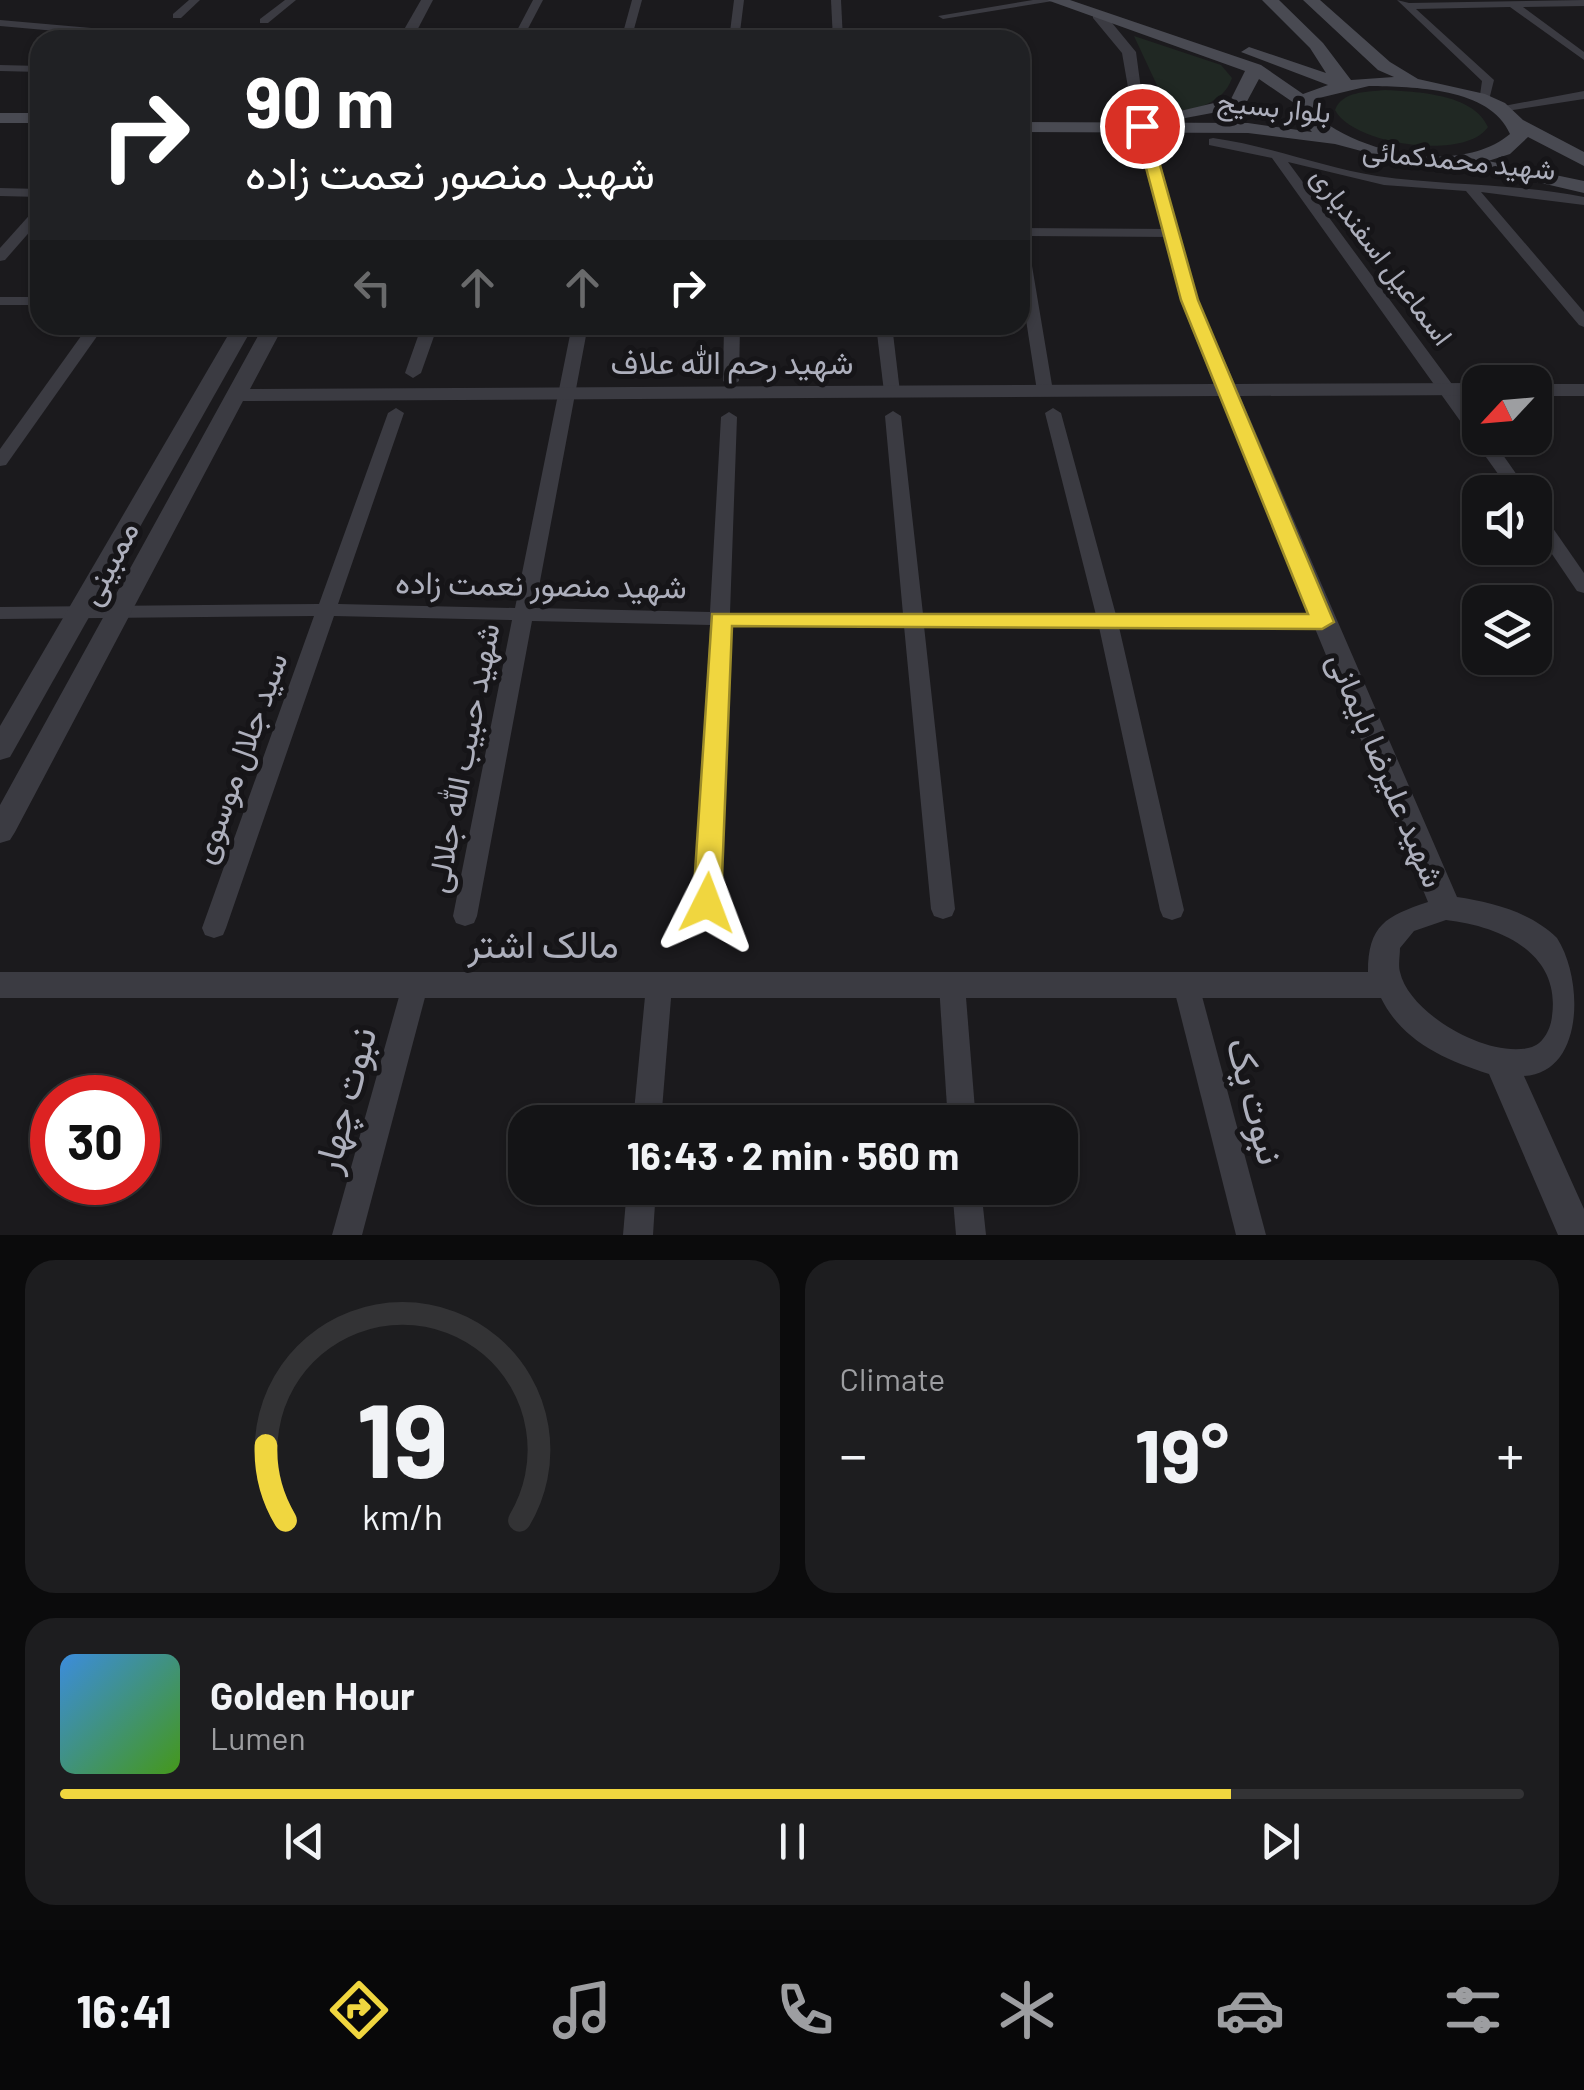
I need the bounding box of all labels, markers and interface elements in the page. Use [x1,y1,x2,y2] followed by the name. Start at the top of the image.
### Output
[245,58,395,142] text: 90 m
[80,70,210,200] icon: right
[1215,83,1333,133] street label: بلوار بسیج
[1100,84,1185,169] pin
[1115,99,1170,154] icon: arrive
[1361,132,1557,188] street label: شهید محمدکمائی
[245,144,655,198] text: شهید منصور نعمت زاده
[1303,160,1461,352] street label: اسماعیل اسفندیاری
[345,260,400,315] icon: left
[450,260,505,315] icon: ahead
[555,260,610,315] icon: ahead
[660,260,715,315] icon: right
[610,342,854,384] street label: شهید رحم الله علاف
[1462,365,1552,455] north arrow
[1462,365,1552,675] map controls
[1462,475,1552,565] button: sound
[69,514,147,612] street label: ممبینی
[395,561,687,608] street label: شهید منصور نعمت زاده
[1462,585,1552,675] button: layers
[416,620,509,896] street label: شهید حبیب الله جلالی
[1318,646,1454,894] street label: شهید علیرضا بایمانی
[182,647,297,869] street label: سید جلال موسوی
[655,851,759,955] position arrow
[466,920,619,968] street label: مالک اشتر
[301,1022,389,1180] street label: نبوت چهار
[1216,1032,1296,1169] street label: نبوت یک
[30,1075,160,1205] speed limit sign: 30
[627,1132,959,1178] text: 16:43 · 2 min · 560 m
[840,1359,945,1397] text: Climate
[356,1374,448,1499] text: 19
[1134,1408,1229,1498] text: 19°
[840,1420,867,1486] text: −
[1496,1420,1524,1486] text: +
[362,1494,443,1537] text: km/h
[210,1672,415,1718] text: Golden Hour
[210,1718,306,1756] text: Lumen
[277,1814,332,1869] icon: previous
[765,1814,820,1869] icon: pause
[1253,1814,1308,1869] icon: next
[324,1975,394,2045] icon: directions
[547,1975,617,2045] icon: music
[770,1975,840,2045] icon: phone
[992,1975,1062,2045] icon: climate
[1215,1975,1285,2045] icon: car
[1438,1975,1508,2045] icon: filters
[76,1983,172,2037] text: 16:41

